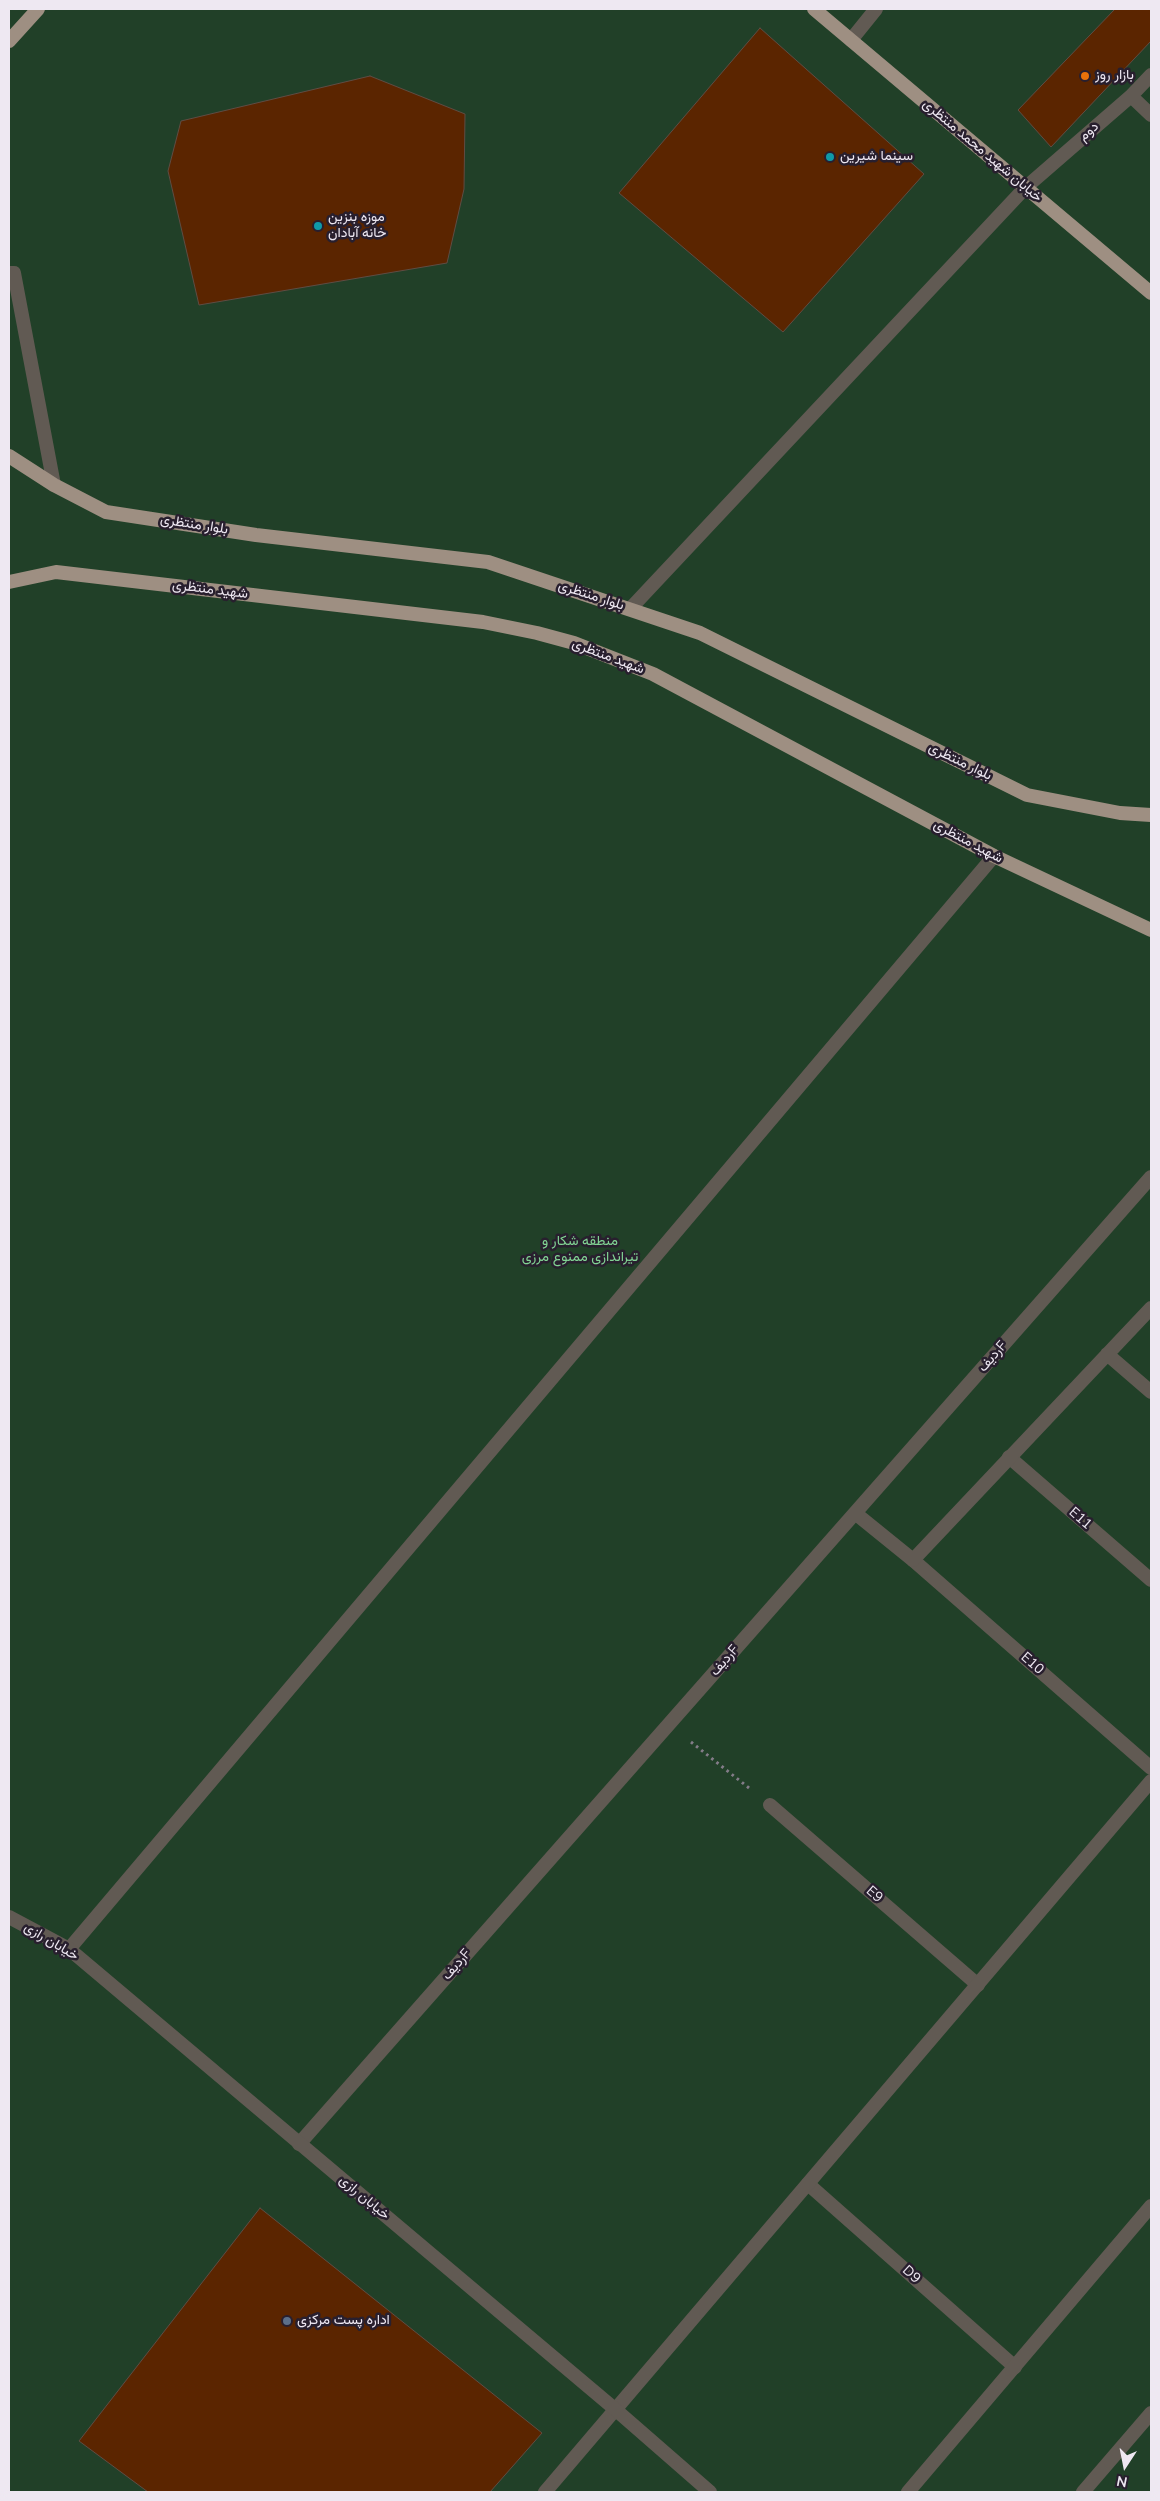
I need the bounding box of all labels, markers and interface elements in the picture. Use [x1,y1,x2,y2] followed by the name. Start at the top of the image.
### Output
[1095,68,1134,84] place label: بازار روز
[1079,70,1091,82] marker: بازار روز
[919,96,1045,206] street label: خیابان شهید محمد منتظری
[1075,119,1103,145] street label: دوم
[840,149,913,165] place label: سینما شیرین
[824,151,836,163] marker: سینما شیرین
[328,210,386,242] place label: موزه بنزین خانه آبادان
[312,220,324,232] marker: موزه بنزین خانه آبادان
[159,511,229,539] street label: بلوار منتظری
[171,577,249,603] street label: شهید منتظری
[556,577,626,615] street label: بلوار منتظری
[569,636,647,678] street label: شهید منتظری
[926,739,994,785] street label: بلوار منتظری
[930,817,1006,867] street label: شهید منتظری
[522,1234,638,1266] park label: منطقه شکار و تیراندازی ممنوع مرزی
[975,1338,1011,1376] street label: ردیفF
[1065,1504,1095,1534] street label: E11
[707,1642,743,1680] street label: ردیفF
[1017,1649,1047,1679] street label: E10
[862,1883,886,1907] street label: E9
[21,1919,81,1965] street label: خیابان رازی
[439,1946,475,1984] street label: ردیفF
[335,2172,393,2224] street label: خیابان رازی
[898,2262,924,2288] street label: D9
[297,2313,390,2329] place label: اداره پست مرکزی
[281,2315,293,2327] marker: اداره پست مرکزی
[1100,2441,1150,2491] north arrow
[1115,2471,1129,2492] text: N

